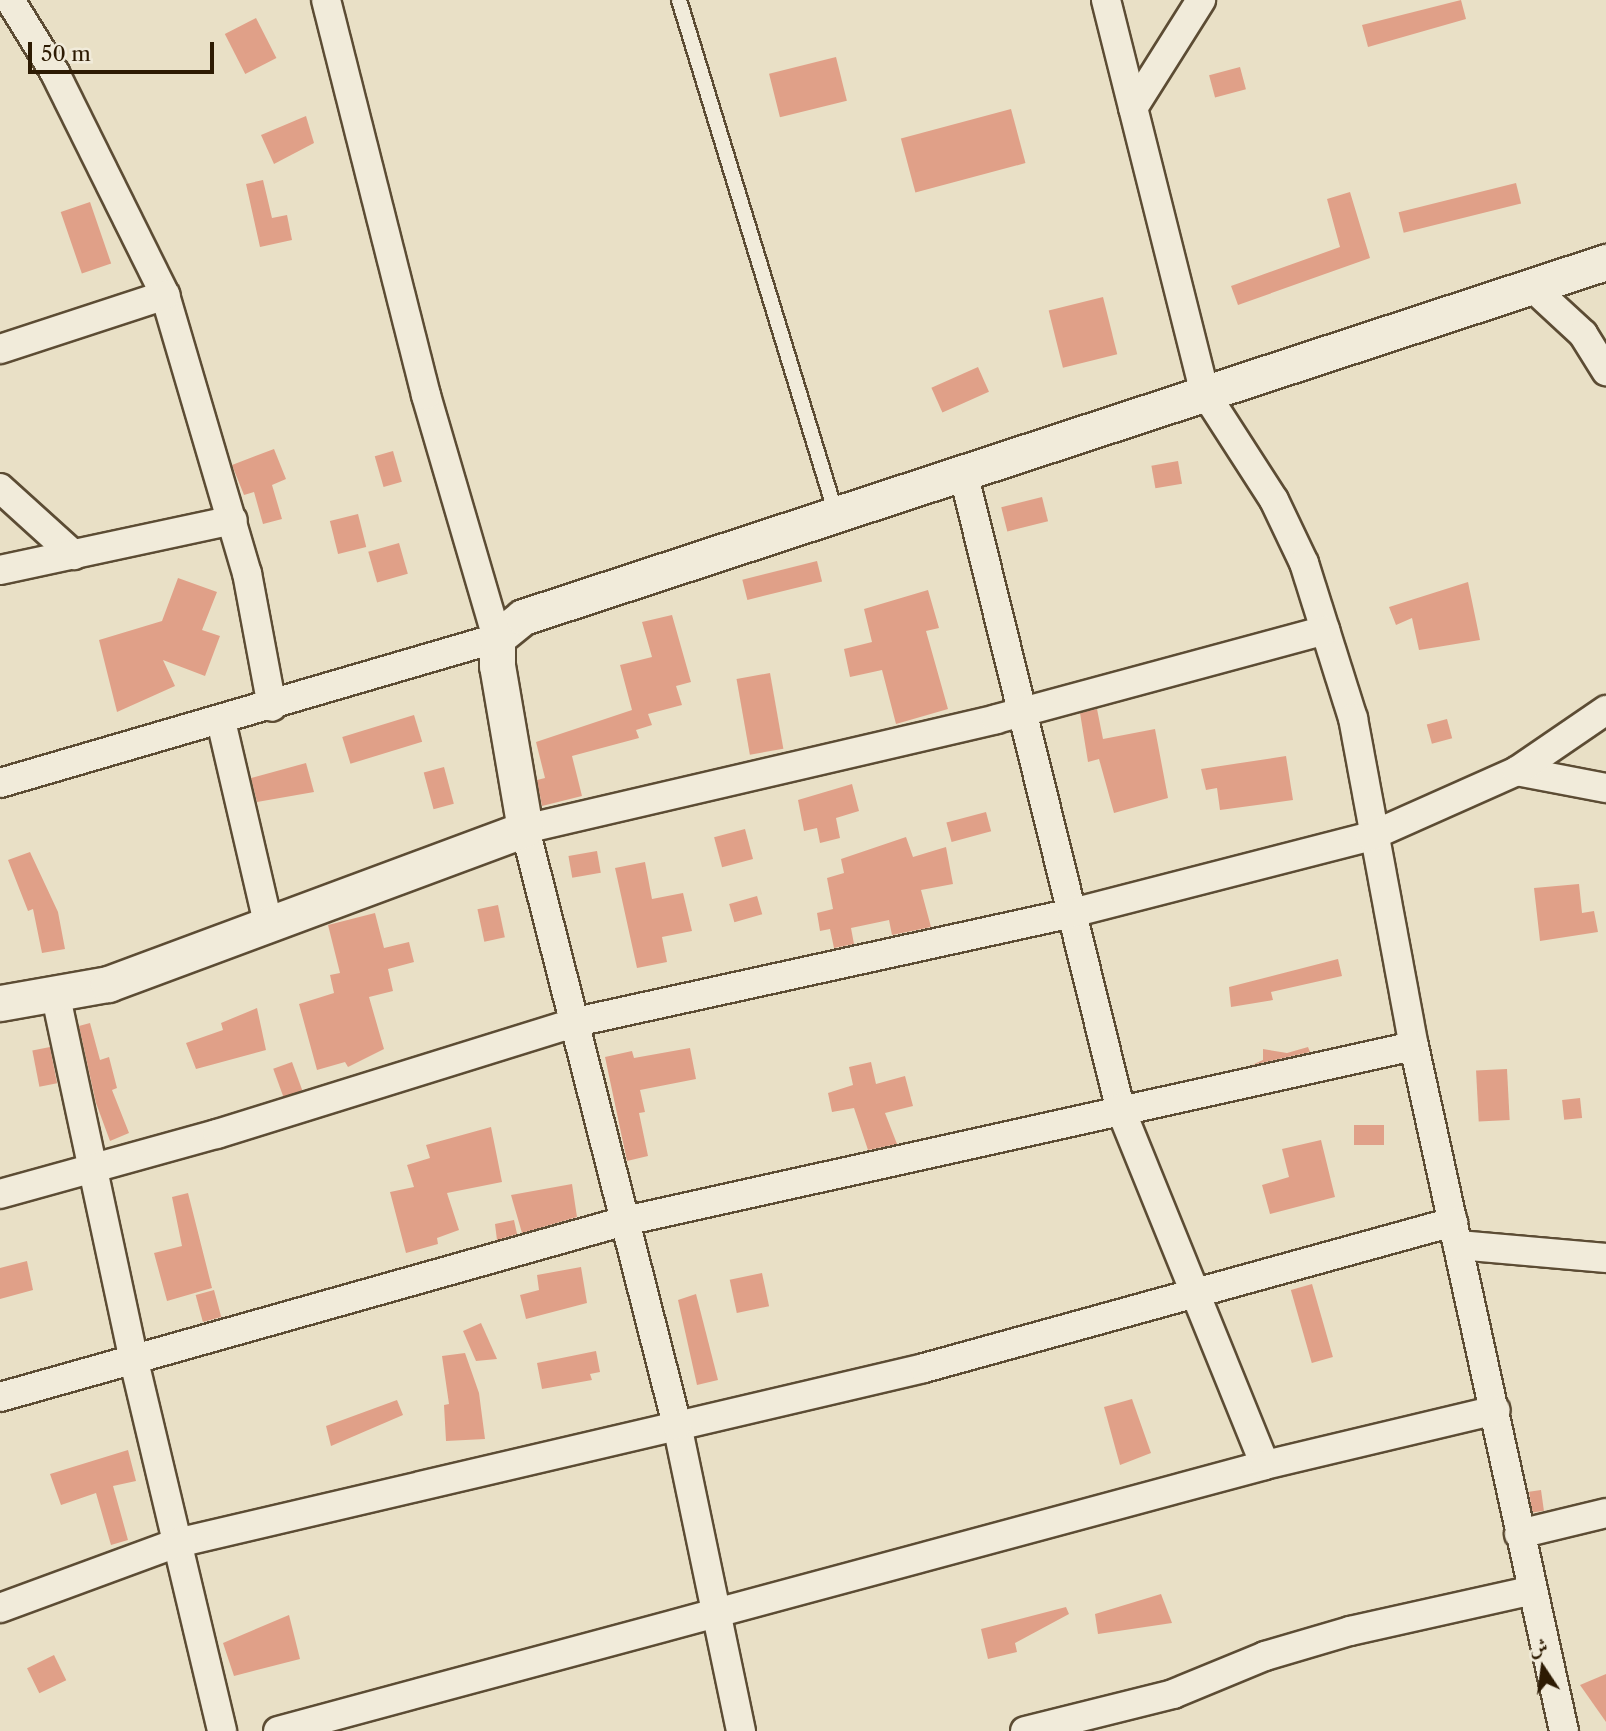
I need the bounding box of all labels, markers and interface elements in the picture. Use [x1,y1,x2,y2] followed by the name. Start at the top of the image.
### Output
[32,28,217,72] scale bar
[41,41,91,66] text: 50 m
[1508,1633,1578,1703] north arrow
[1526,1634,1550,1660] text: ش

